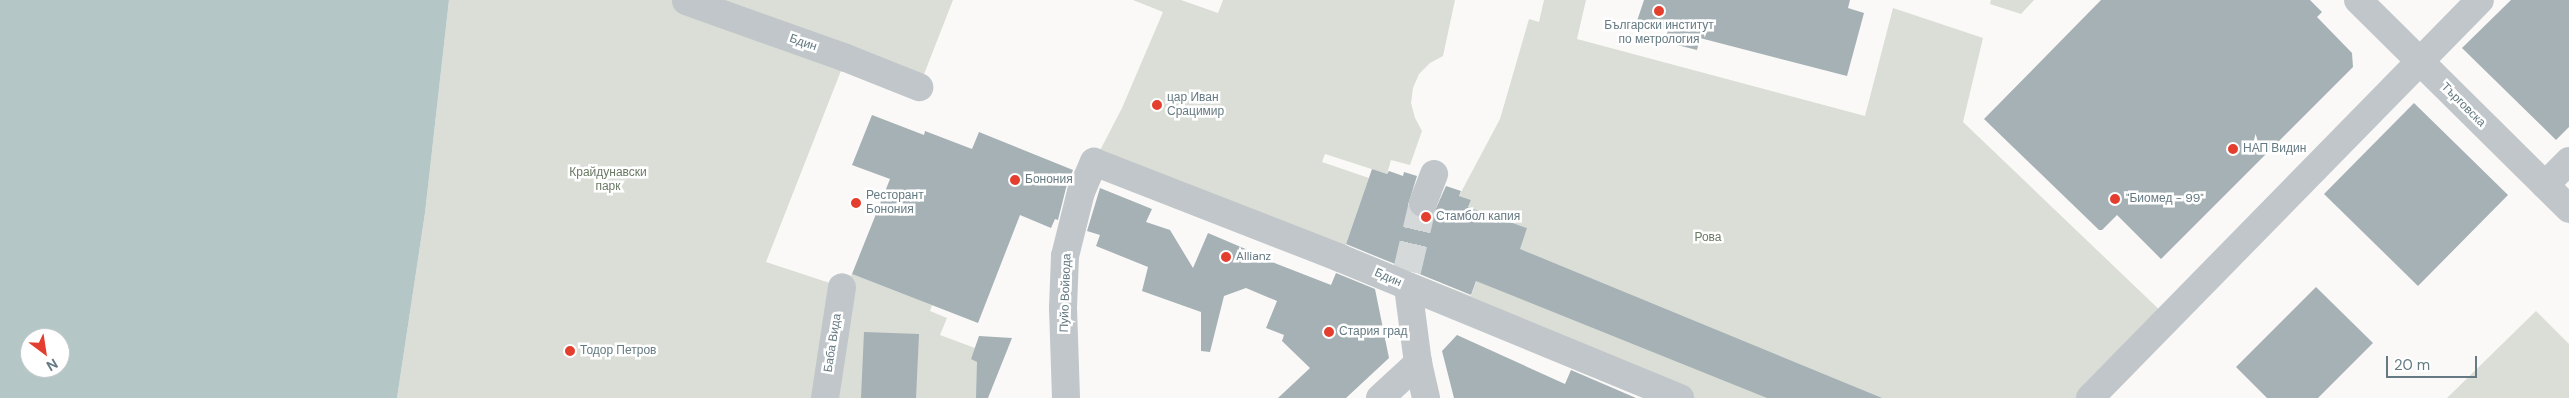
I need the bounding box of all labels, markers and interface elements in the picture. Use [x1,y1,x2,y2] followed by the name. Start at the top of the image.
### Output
[1653,5,1665,17] marker: Български институт по метрология
[1604,19,1714,47] place label: Български институт по метрология
[787,32,819,54] street label: Бдин
[2438,80,2488,130] street label: Търговска
[1167,91,1224,119] place label: цар Иван Срацимир
[1151,99,1163,111] marker: цар Иван Срацимир
[2243,142,2306,156] place label: НАП Видин
[2227,143,2239,155] marker: НАП Видин
[569,166,647,194] park label: Крайдунавски парк
[1025,173,1073,187] place label: Бонония
[1009,174,1021,186] marker: Бонония
[866,189,924,217] place label: Ресторант Бонония
[2108,192,2122,206] marker: "Биомед - 99"
[2126,192,2204,206] place label: "Биомед - 99"
[850,197,862,209] marker: Ресторант Бонония
[1436,210,1520,224] place label: Стамбол капия
[1420,211,1432,223] marker: Стамбол капия
[1694,231,1722,245] park label: Рова
[1236,250,1271,264] place label: Allianz
[1220,251,1232,263] marker: Allianz
[1057,253,1075,333] street label: Пуйо Войвода
[1372,266,1404,290] street label: Бдин
[821,313,845,373] street label: Баба Вида
[1339,325,1407,339] place label: Стария град
[1323,326,1335,338] marker: Стария град
[20,328,70,378] north arrow
[580,344,656,358] place label: Тодор Петров
[564,345,576,357] marker: Тодор Петров
[2389,346,2480,378] scale bar
[43,355,61,375] text: N
[2394,355,2430,375] text: 20 m

